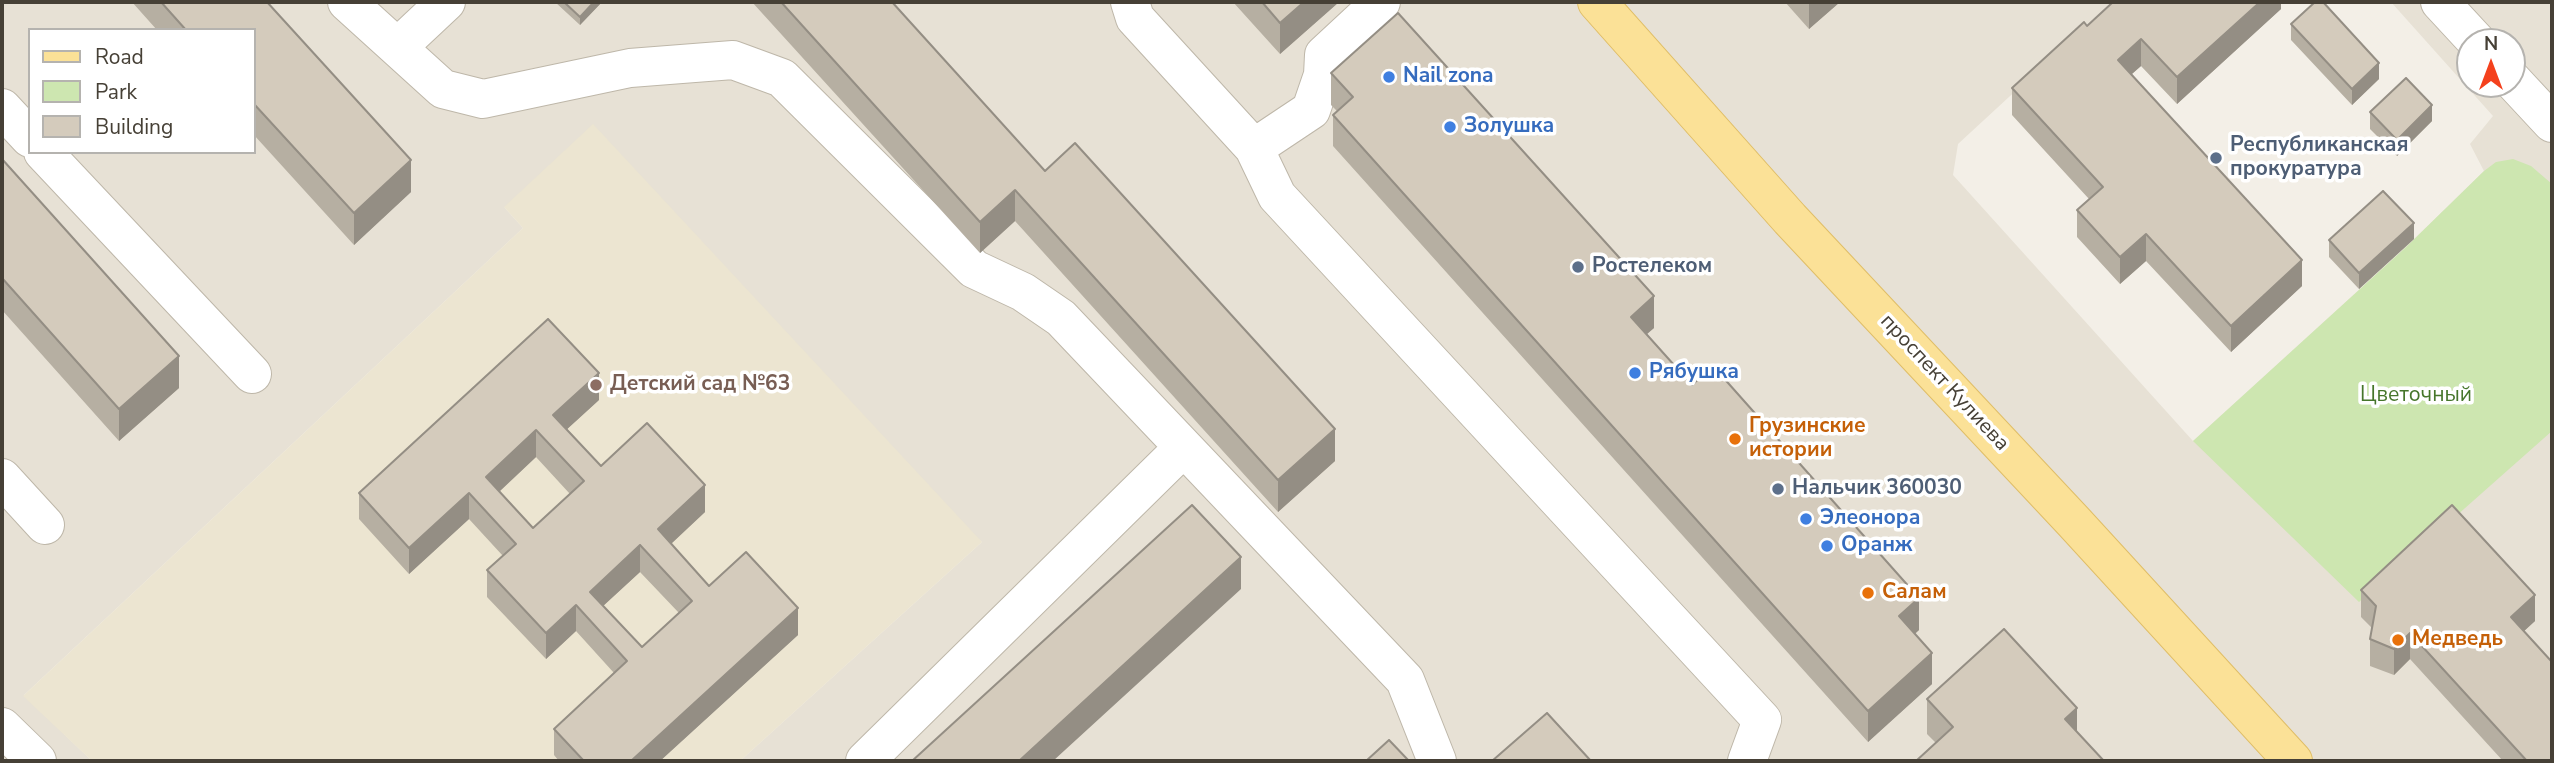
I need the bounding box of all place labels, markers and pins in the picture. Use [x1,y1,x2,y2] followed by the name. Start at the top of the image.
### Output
[1403,64,1494,90] place label: Nail zona
[1381,69,1397,85] marker: Nail zona
[1464,114,1554,140] place label: Золушка
[1442,119,1458,135] marker: Золушка
[2230,133,2408,183] place label: Республиканская прокуратура
[2208,150,2224,166] marker: Республиканская прокуратура
[1592,254,1712,280] place label: Ростелеком
[1570,259,1586,275] marker: Ростелеком
[1649,360,1739,386] place label: Рябушка
[1627,365,1643,381] marker: Рябушка
[610,372,790,398] place label: Детский сад №63
[588,377,604,393] marker: Детский сад №63
[1749,414,1866,464] place label: Грузинские истории
[1727,431,1743,447] marker: Грузинские истории
[1792,476,1962,502] place label: Нальчик 360030
[1770,481,1786,497] marker: Нальчик 360030
[1820,506,1920,532] place label: Элеонора
[1798,511,1814,527] marker: Элеонора
[1841,533,1912,559] place label: Оранж
[1819,538,1835,554] marker: Оранж
[1882,580,1947,606] place label: Салам
[1860,585,1876,601] marker: Салам
[2412,627,2503,653] place label: Медведь
[2390,632,2406,648] marker: Медведь

